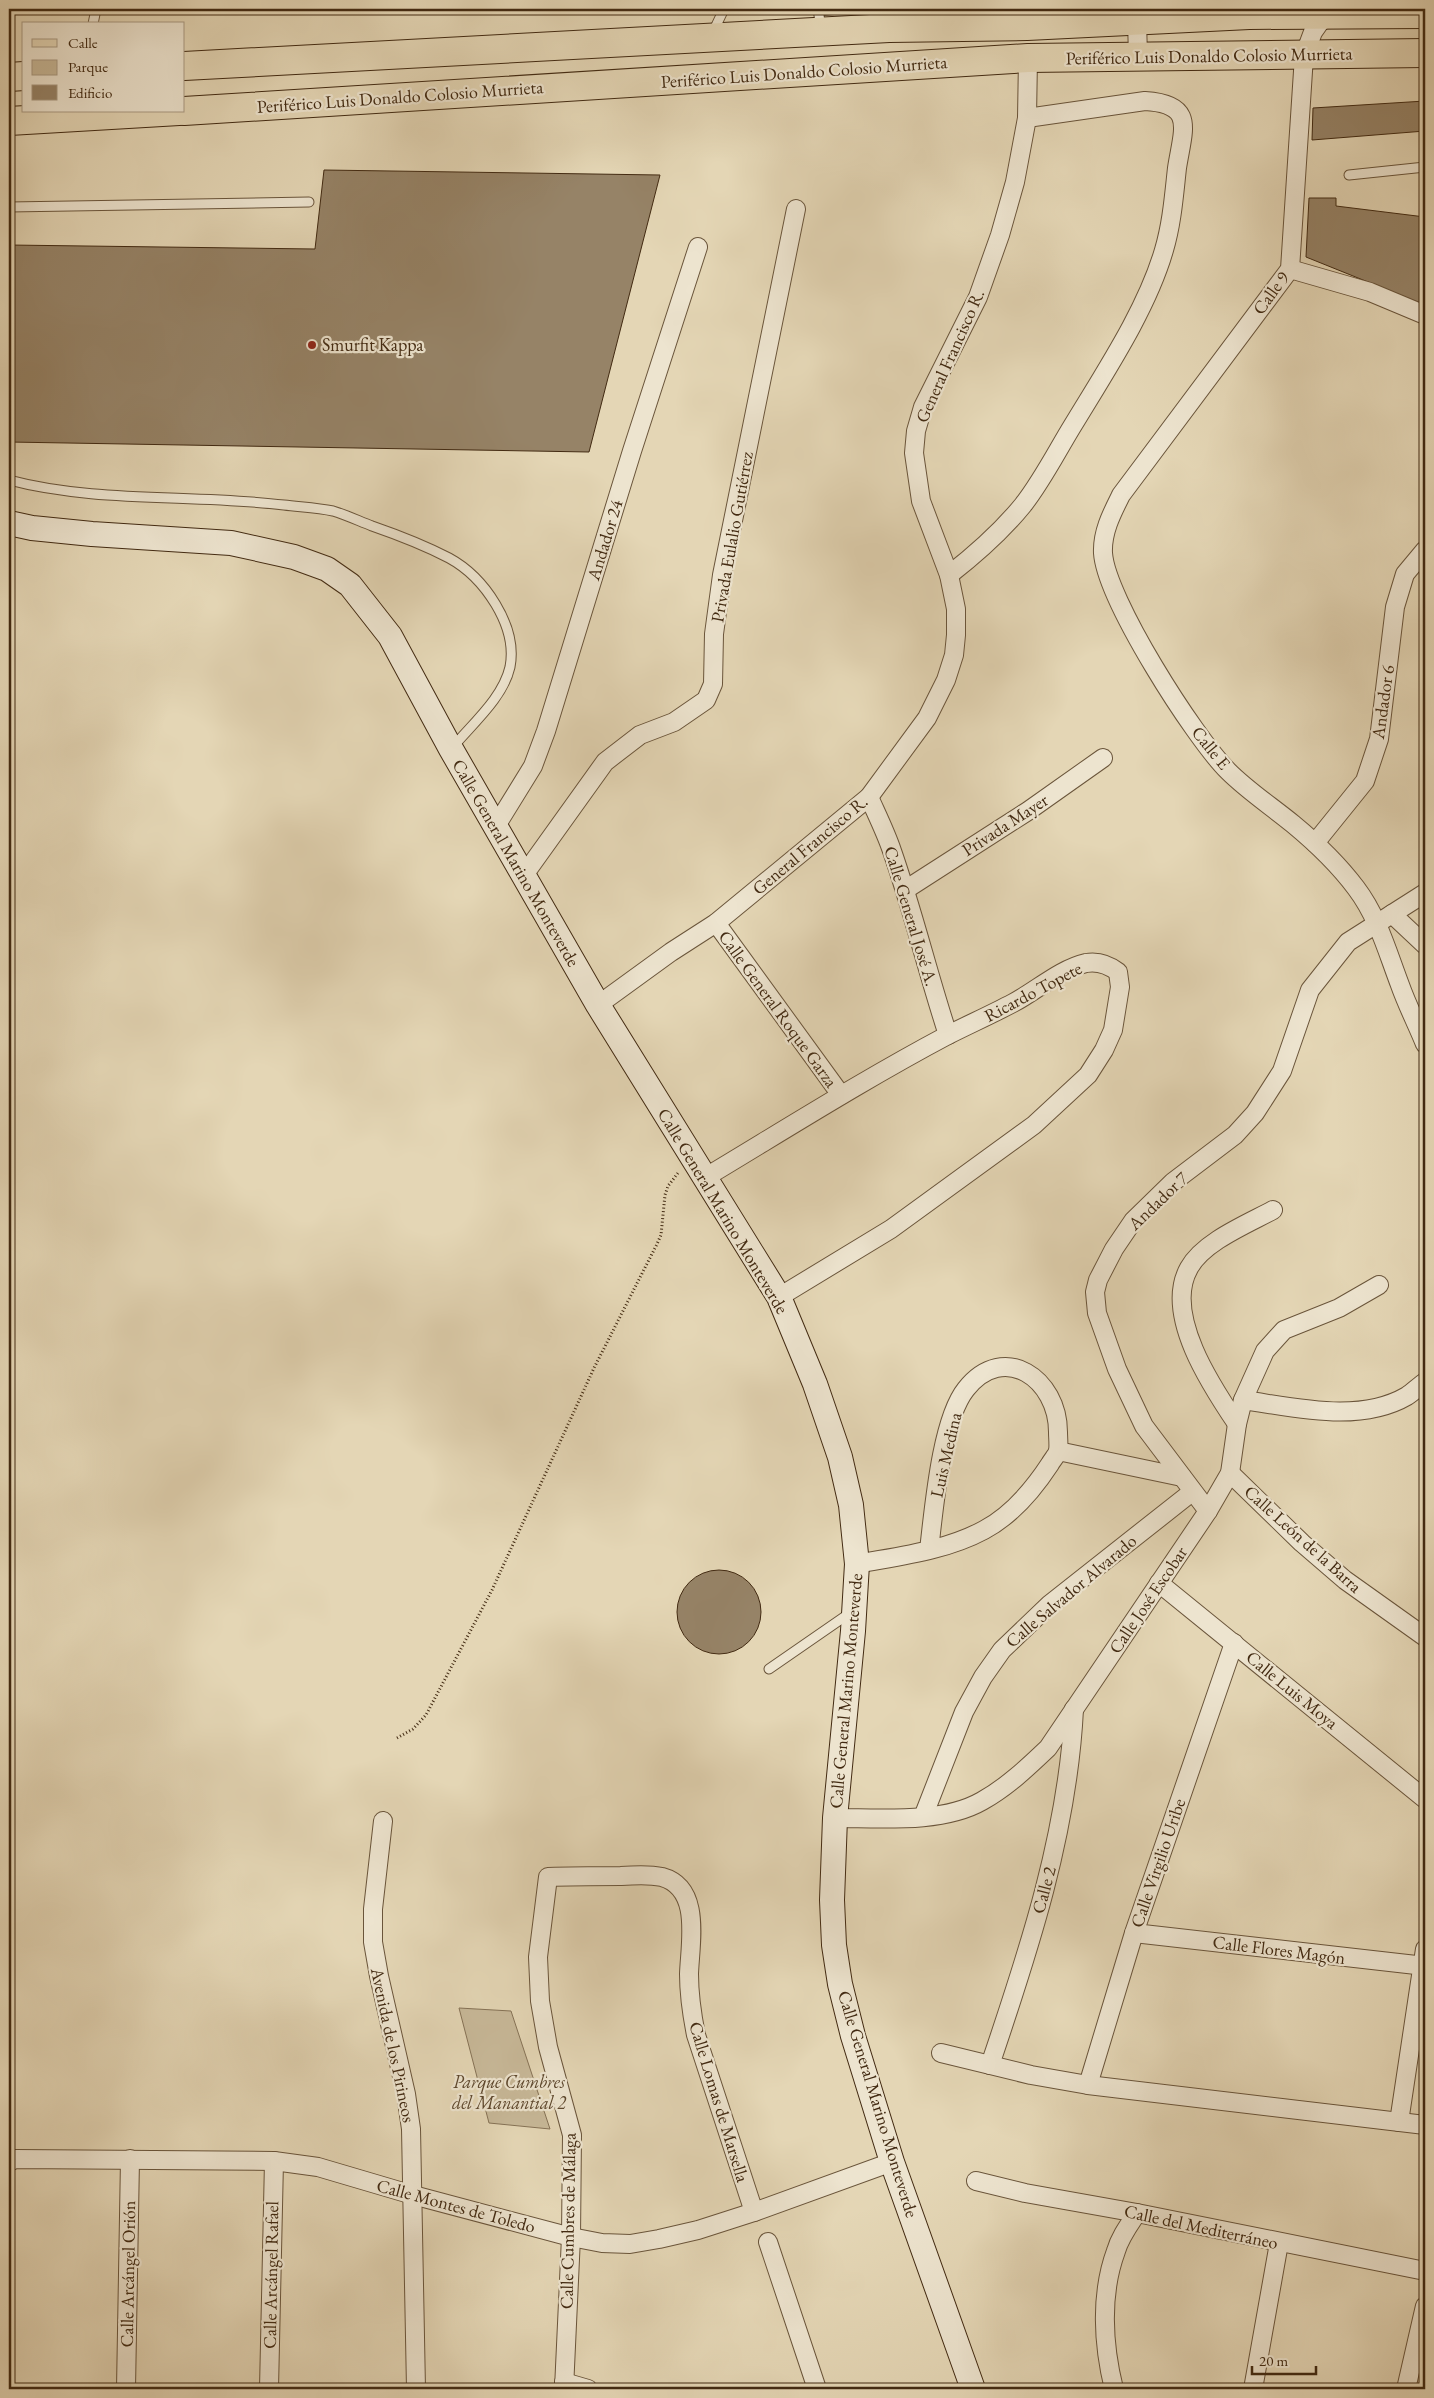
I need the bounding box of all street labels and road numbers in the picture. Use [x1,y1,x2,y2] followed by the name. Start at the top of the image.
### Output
[1065,41,1353,70] street label: Periférico Luis Donaldo Colosio Murrieta
[660,50,949,93] street label: Periférico Luis Donaldo Colosio Murrieta
[256,75,545,118] street label: Periférico Luis Donaldo Colosio Murrieta
[1247,266,1294,319] street label: Calle 9
[910,285,989,426] street label: General Francisco R.
[705,450,758,624] street label: Privada Eulalio Gutiérrez
[581,496,628,584] street label: Andador 24
[1366,663,1399,741] street label: Andador 6
[1187,721,1236,774] street label: Calle E
[447,755,585,971] street label: Calle General Marino Monteverde
[957,788,1052,861] street label: Privada Mayer
[747,790,872,900] street label: General Francisco R.
[879,843,944,989] street label: Calle General José A.
[714,926,844,1092] street label: Calle General Roque Garza
[980,956,1086,1027] street label: Ricardo Topete
[653,1104,794,1318] street label: Calle General Marino Monteverde
[1122,1166,1193,1235] street label: Andador 7
[925,1409,967,1500] street label: Luis Medina
[1240,1480,1368,1598] street label: Calle León de la Barra
[1000,1529,1141,1652] street label: Calle Salvador Alvarado
[1103,1542,1192,1658] street label: Calle José Escobar
[824,1572,867,1810] street label: Calle General Marino Monteverde
[1241,1645,1344,1734] street label: Calle Luis Moya
[1125,1795,1190,1930] street label: Calle Virgilio Uribe
[1026,1863,1061,1916] street label: Calle 2
[1211,1930,1347,1969] street label: Calle Flores Magón
[366,1964,421,2125] street label: Avenida de los Pirineos
[833,1988,924,2220] street label: Calle General Marino Monteverde
[684,2019,755,2186] street label: Calle Lomas de Marsella
[554,2132,581,2309] street label: Calle Cumbres de Málaga
[374,2173,538,2238] street label: Calle Montes de Toledo
[1122,2199,1280,2254] street label: Calle del Mediterráneo
[115,2200,140,2348] street label: Calle Arcángel Orión
[258,2201,283,2349] street label: Calle Arcángel Rafael

